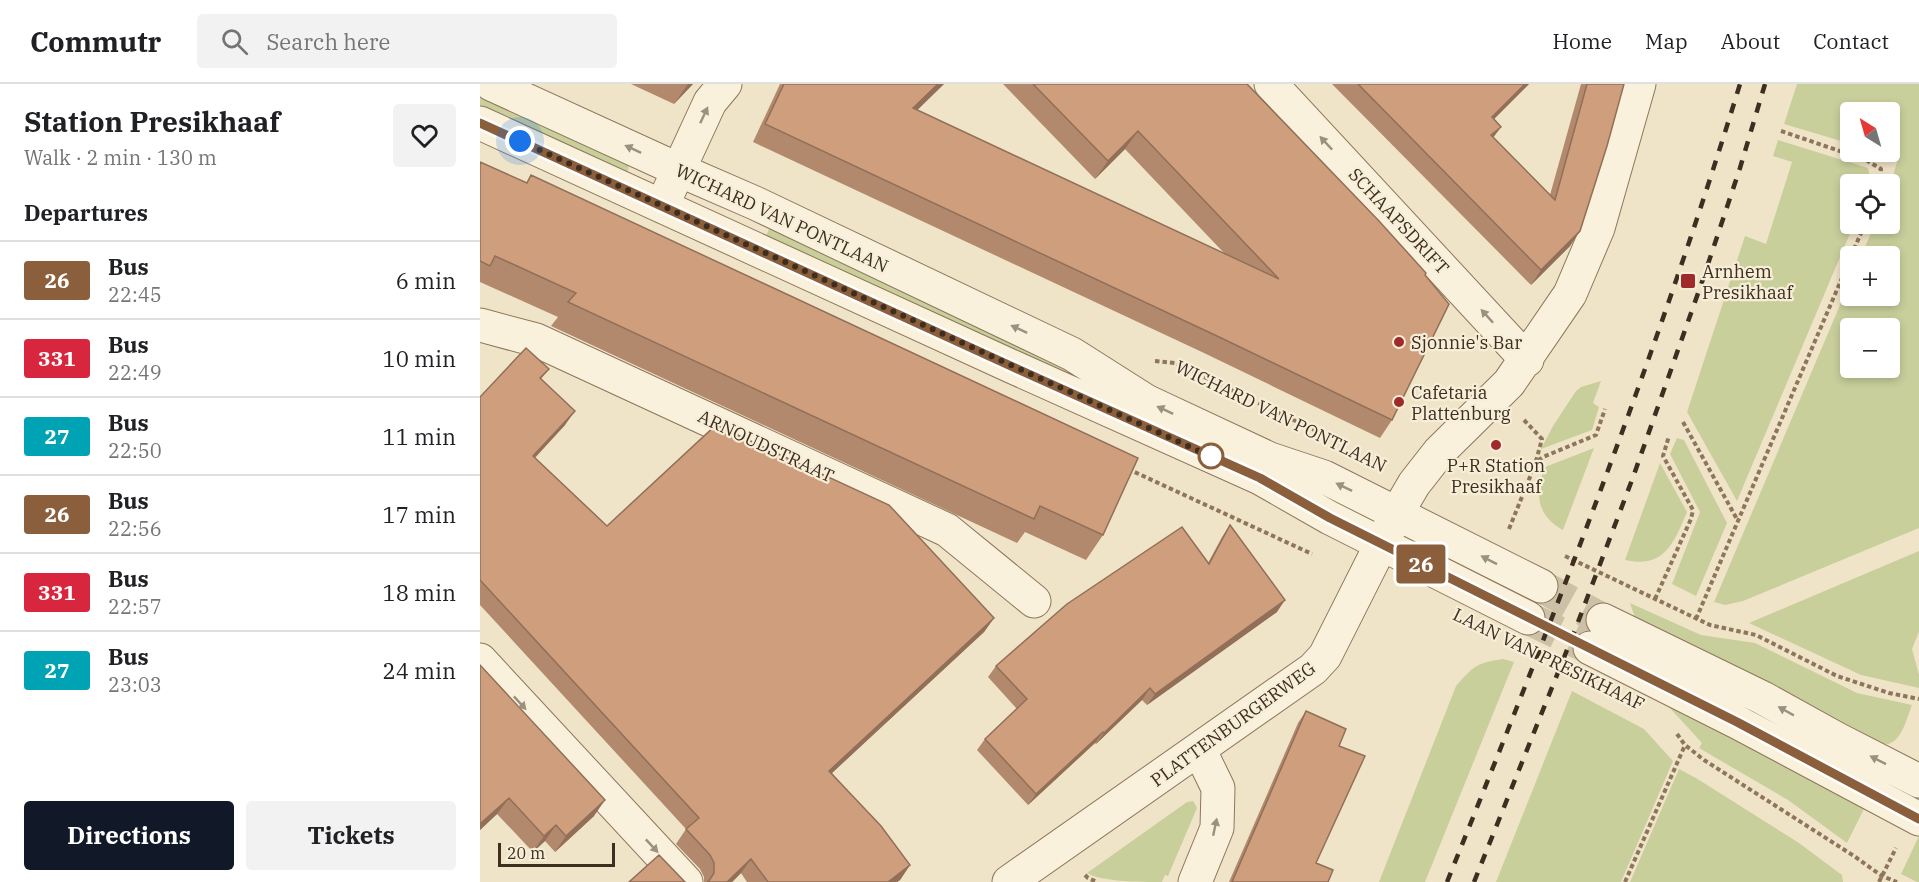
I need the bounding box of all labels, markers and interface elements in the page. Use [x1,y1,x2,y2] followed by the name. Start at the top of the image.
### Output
[197,14,617,68] search box
[30,23,161,60] text: Commutr
[218,25,251,58] icon: search
[266,27,390,56] text: Search here
[1552,27,1612,55] text: Home
[1645,27,1688,55] text: Map
[1721,27,1780,55] text: About
[1813,27,1889,55] text: Contact
[1840,102,1900,162] north arrow
[1840,102,1900,378] map controls
[24,103,280,140] text: Station Presikhaaf
[393,104,456,167] button: heart
[700,107,709,124] one-way arrow
[505,126,535,156] your location
[1319,135,1333,150] one-way arrow
[24,144,217,171] text: Walk · 2 min · 130 m
[623,144,641,154] one-way arrow
[672,159,892,277] street label: WICHARD VAN PONTLAAN
[1344,163,1454,279] street label: SCHAAPSDRIFT
[1840,174,1900,234] button: locate
[24,198,148,227] text: Departures
[1840,246,1900,306] button: +
[108,252,149,281] text: Bus
[1702,260,1794,304] place label: Arnhem Presikhaaf
[44,266,70,294] text: 26
[396,266,456,295] text: 6 min
[1679,272,1697,290] marker: Arnhem Presikhaaf
[108,281,162,308] text: 22:45
[1480,309,1494,324] one-way arrow
[1840,318,1900,378] button: −
[1011,324,1028,333] one-way arrow
[108,330,149,359] text: Bus
[1411,331,1522,354] place label: Sjonnie's Bar
[1392,335,1406,349] marker: Sjonnie's Bar
[38,344,76,372] text: 331
[383,344,456,373] text: 10 min
[1172,355,1390,477] street label: WICHARD VAN PONTLAAN
[108,359,162,386] text: 22:49
[1411,381,1511,425] place label: Cafetaria Plattenburg
[1392,395,1406,409] marker: Cafetaria Plattenburg
[694,404,838,488] street label: ARNOUDSTRAAT
[1157,406,1174,415] one-way arrow
[108,408,149,437] text: Bus
[44,422,70,450] text: 27
[383,422,456,451] text: 11 min
[108,437,162,464] text: 22:50
[1489,438,1503,452] marker: P+R Station Presikhaaf
[1198,443,1224,469] unlabelled marker
[1447,454,1545,498] place label: P+R Station Presikhaaf
[1336,482,1353,492] one-way arrow
[108,486,149,515] text: Bus
[44,500,70,528] text: 26
[383,500,456,529] text: 17 min
[108,515,162,542] text: 22:56
[1394,544,1448,584] line badge: 26
[1408,550,1434,578] text: 26
[1480,555,1497,565] one-way arrow
[108,564,149,593] text: Bus
[38,578,76,606] text: 331
[383,578,456,607] text: 18 min
[108,593,162,620] text: 22:57
[1449,603,1649,715] street label: LAAN VAN PRESIKHAAF
[108,642,149,671] text: Bus
[44,656,70,684] text: 27
[383,656,456,685] text: 24 min
[1146,656,1320,792] street label: PLATTENBURGERWEG
[108,671,162,698] text: 23:03
[513,695,526,710] one-way arrow
[1777,706,1794,716] one-way arrow
[1869,755,1886,765] one-way arrow
[24,801,234,870] button: Directions
[246,801,456,870] button: Tickets
[1211,817,1220,836] one-way arrow
[645,838,658,853] one-way arrow
[498,840,615,868] scale bar
[507,843,545,863] text: 20 m

